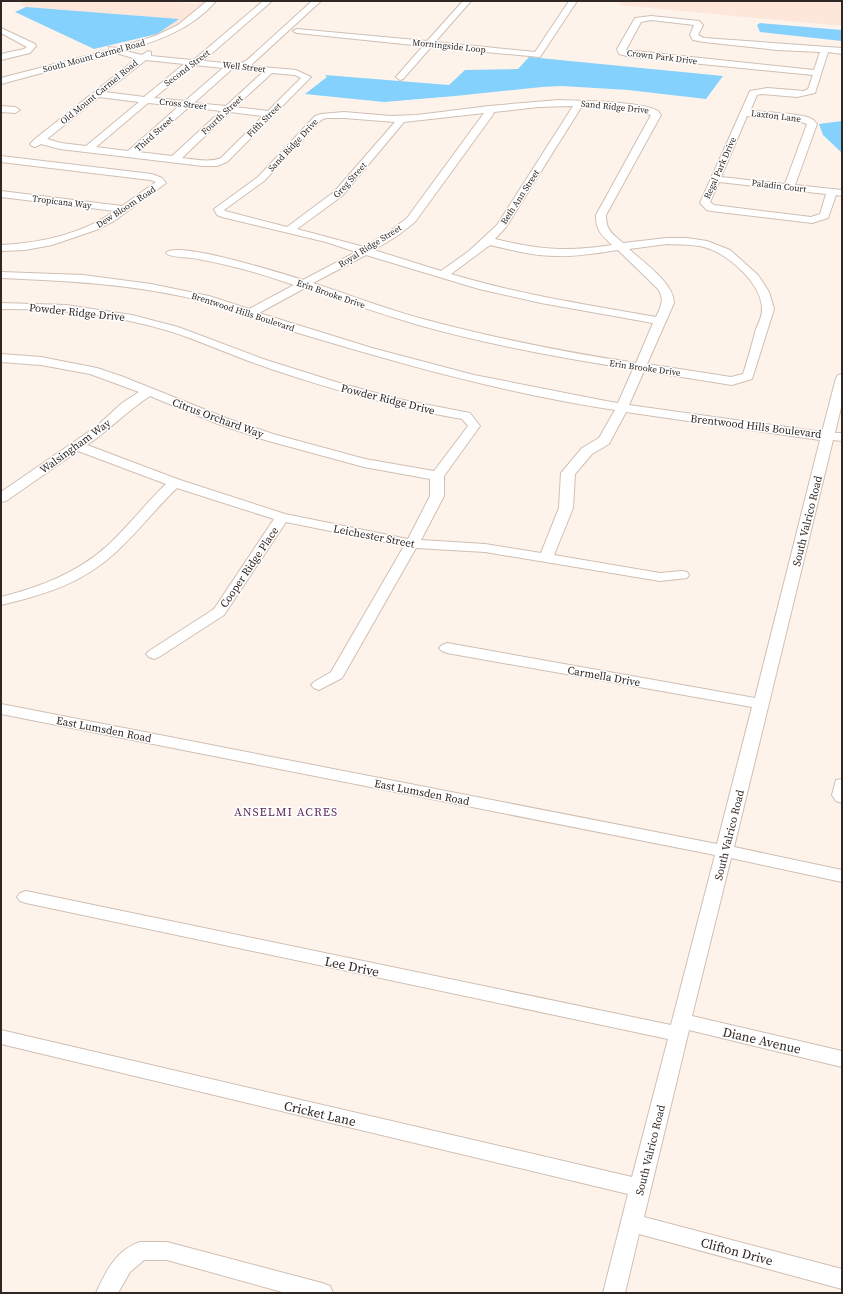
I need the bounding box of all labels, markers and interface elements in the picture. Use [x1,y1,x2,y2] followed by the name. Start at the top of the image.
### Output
[412,36,486,56] street label: Morningside Loop
[42,37,146,75] street label: South Mount Carmel Road
[162,47,212,89] street label: Second Street
[626,47,698,67] street label: Crown Park Drive
[58,57,140,127] street label: Old Mount Carmel Road
[222,59,266,75] street label: Well Street
[199,93,245,137] street label: Fourth Street
[159,96,207,112] street label: Cross Street
[580,97,650,117] street label: Sand Ridge Drive
[244,100,284,140] street label: Fifth Street
[750,107,802,125] street label: Laxton Lane
[132,114,176,154] street label: Third Street
[265,116,321,174] street label: Sand Ridge Drive
[701,135,739,201] street label: Regal Park Drive
[331,159,369,201] street label: Greg Street
[498,167,542,227] street label: Beth Ann Street
[751,177,807,195] street label: Paladin Court
[94,183,158,231] street label: Dew Bloom Road
[32,192,93,212] street label: Tropicana Way
[336,222,404,270] street label: Royal Ridge Street
[295,277,367,311] street label: Erin Brooke Drive
[190,290,296,334] street label: Brentwood Hills Boulevard
[28,300,126,325] street label: Powder Ridge Drive
[609,357,682,379] street label: Erin Brooke Drive
[339,381,437,419] street label: Powder Ridge Drive
[170,395,266,442] street label: Citrus Orchard Way
[690,411,823,442] street label: Brentwood Hills Boulevard
[37,415,114,477] street label: Walsingham Way
[789,474,826,568] street label: South Valrico Road
[332,521,416,552] street label: Leichester Street
[217,524,282,611] street label: Cooper Ridge Place
[566,663,642,690] street label: Carmella Drive
[55,713,153,746] street label: East Lumsden Road
[373,776,471,809] street label: East Lumsden Road
[711,788,748,882] street label: South Valrico Road
[234,804,338,820] district label: ANSELMI ACRES
[323,952,381,981] street label: Lee Drive
[721,1023,803,1058] street label: Diane Avenue
[282,1097,358,1130] street label: Cricket Lane
[632,1103,669,1197] street label: South Valrico Road
[699,1234,775,1269] street label: Clifton Drive

